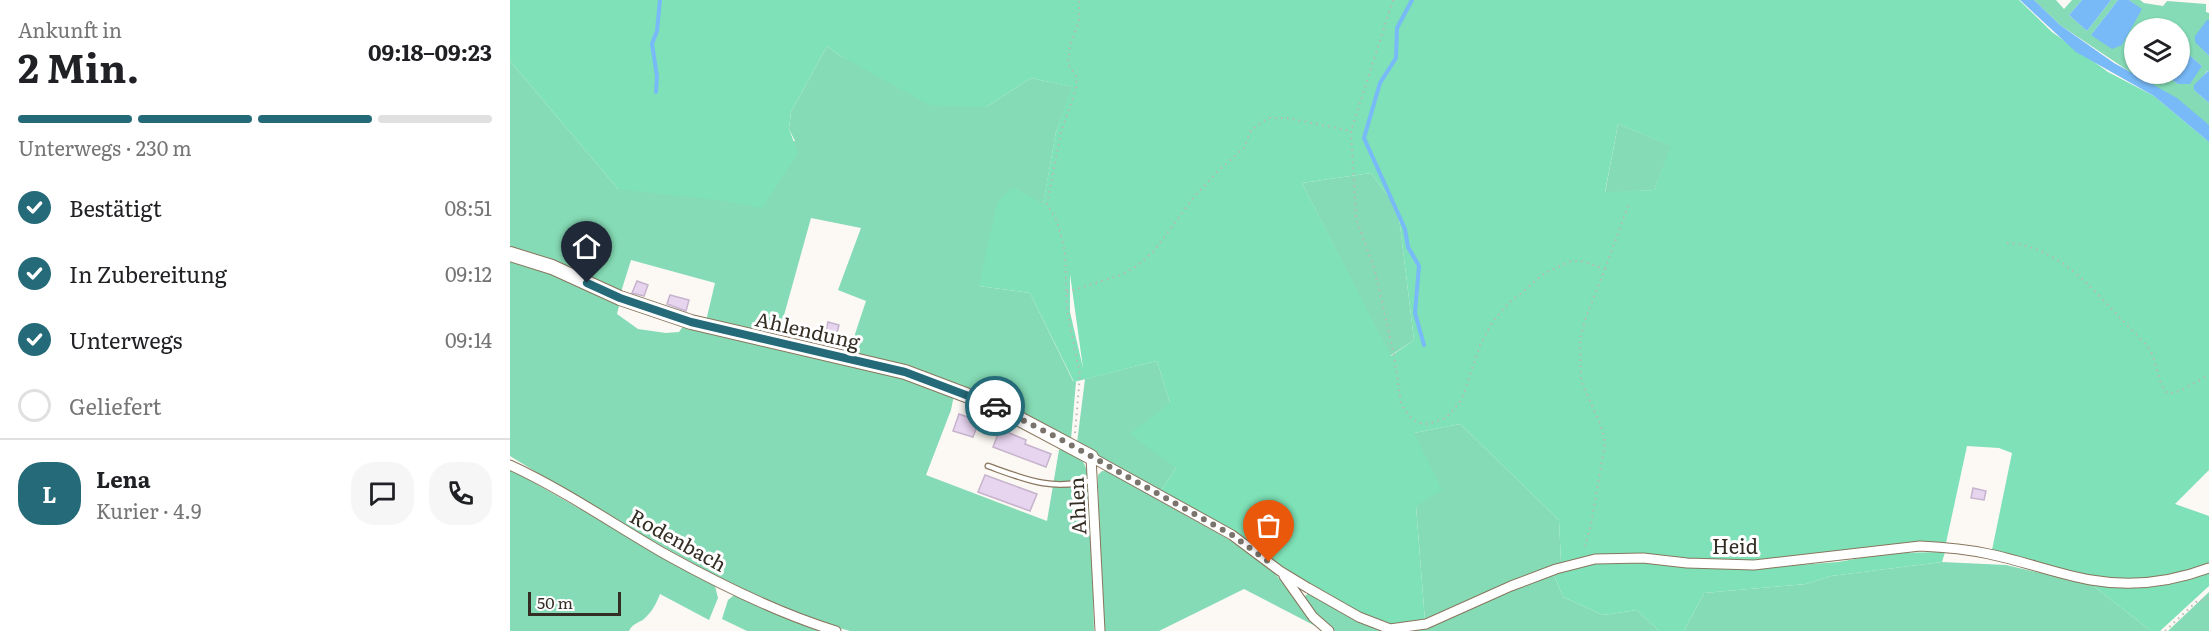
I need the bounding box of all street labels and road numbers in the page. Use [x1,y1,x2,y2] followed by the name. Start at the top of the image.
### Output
[753,302,864,356] street label: Ahlendung
[1060,476,1092,536] street label: Ahlen
[625,500,733,578] street label: Rodenbach
[1712,530,1758,560] street label: Heid

